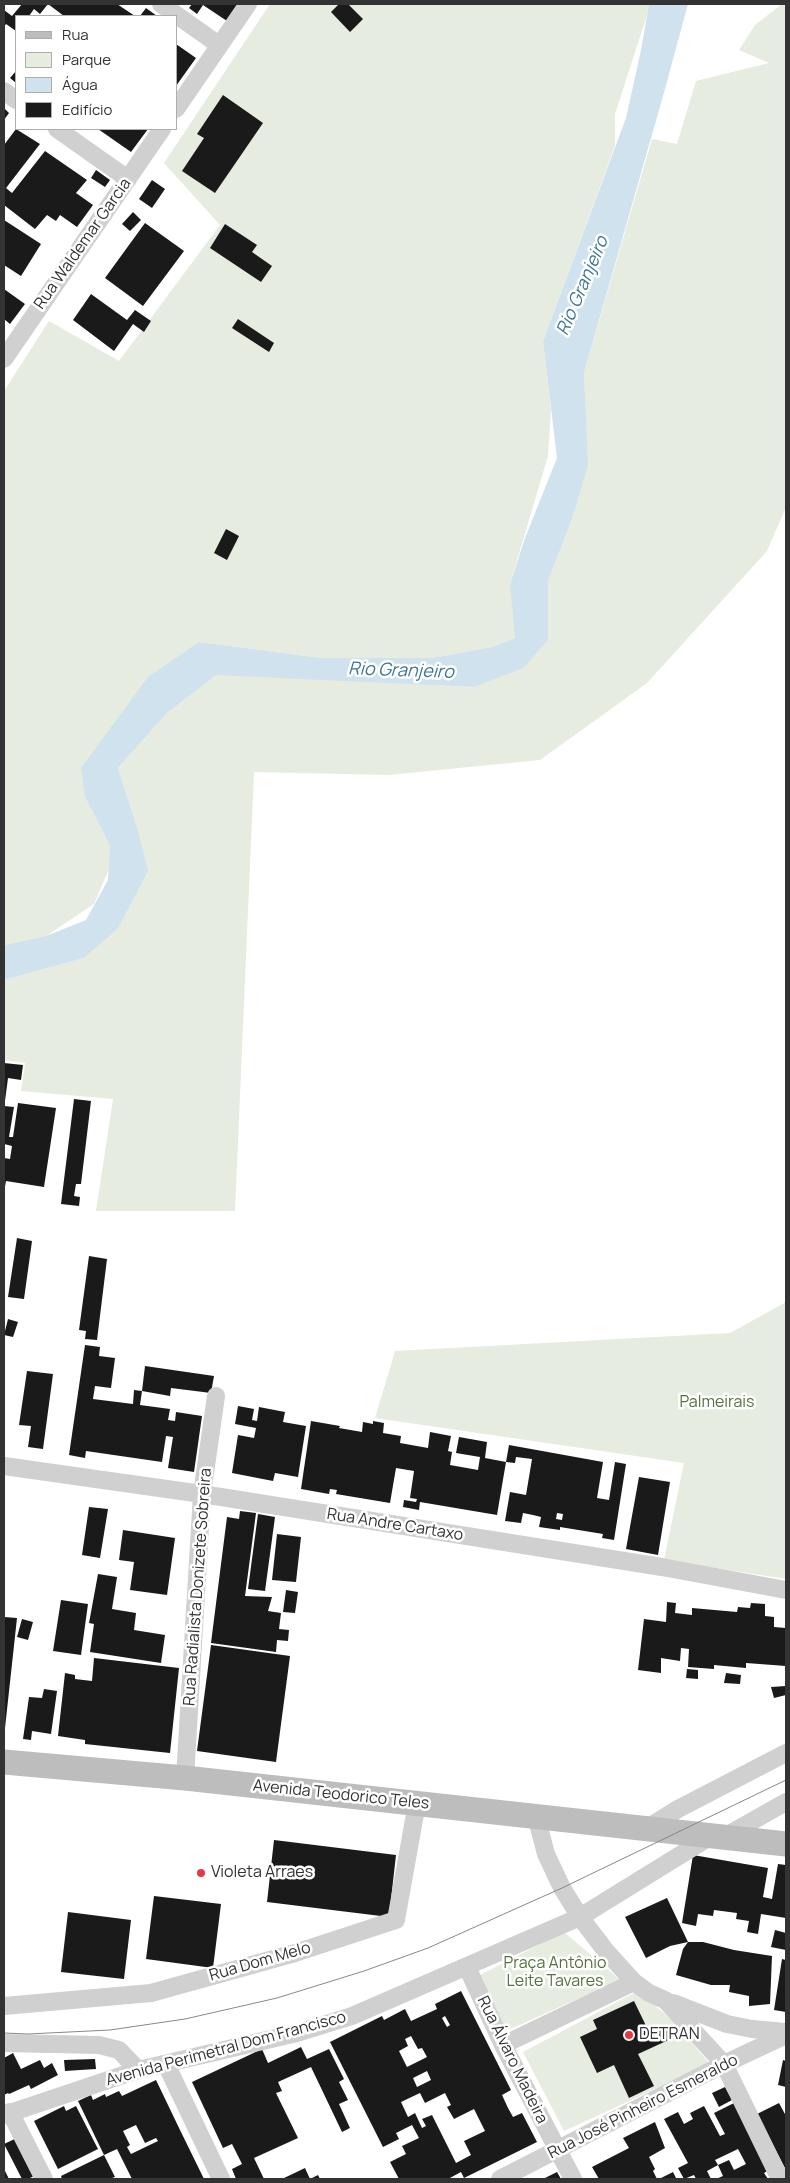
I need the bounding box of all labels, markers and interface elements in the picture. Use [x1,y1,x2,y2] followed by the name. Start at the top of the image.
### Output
[15,15,178,130] legend
[62,24,89,45] text: Rua
[62,49,111,70] text: Parque
[62,74,98,95] text: Água
[62,99,112,120] text: Edifício
[31,175,135,313] street label: Rua Waldemar Garcia
[552,233,614,339] water label: Rio Granjeiro
[348,658,454,684] water label: Rio Granjeiro
[680,1393,754,1413] park label: Palmeirais
[180,1468,216,1706] street label: Rua Radialista Donizete Sobreira
[325,1505,465,1545] street label: Rua Andre Cartaxo
[252,1776,430,1814] street label: Avenida Teodorico Teles
[211,1863,313,1883] place label: Violeta Arraes
[195,1867,207,1879] marker: Violeta Arraes
[207,1938,313,1986] street label: Rua Dom Melo
[504,1954,606,1992] park label: Praça Antônio Leite Tavares
[473,1993,551,2127] street label: Rua Álvaro Madeira
[104,2008,348,2090] street label: Avenida Perimetral Dom Francisco
[639,2025,700,2045] place label: DETRAN
[623,2029,635,2041] marker: DETRAN
[545,2051,741,2163] street label: Rua José Pinheiro Esmeraldo

